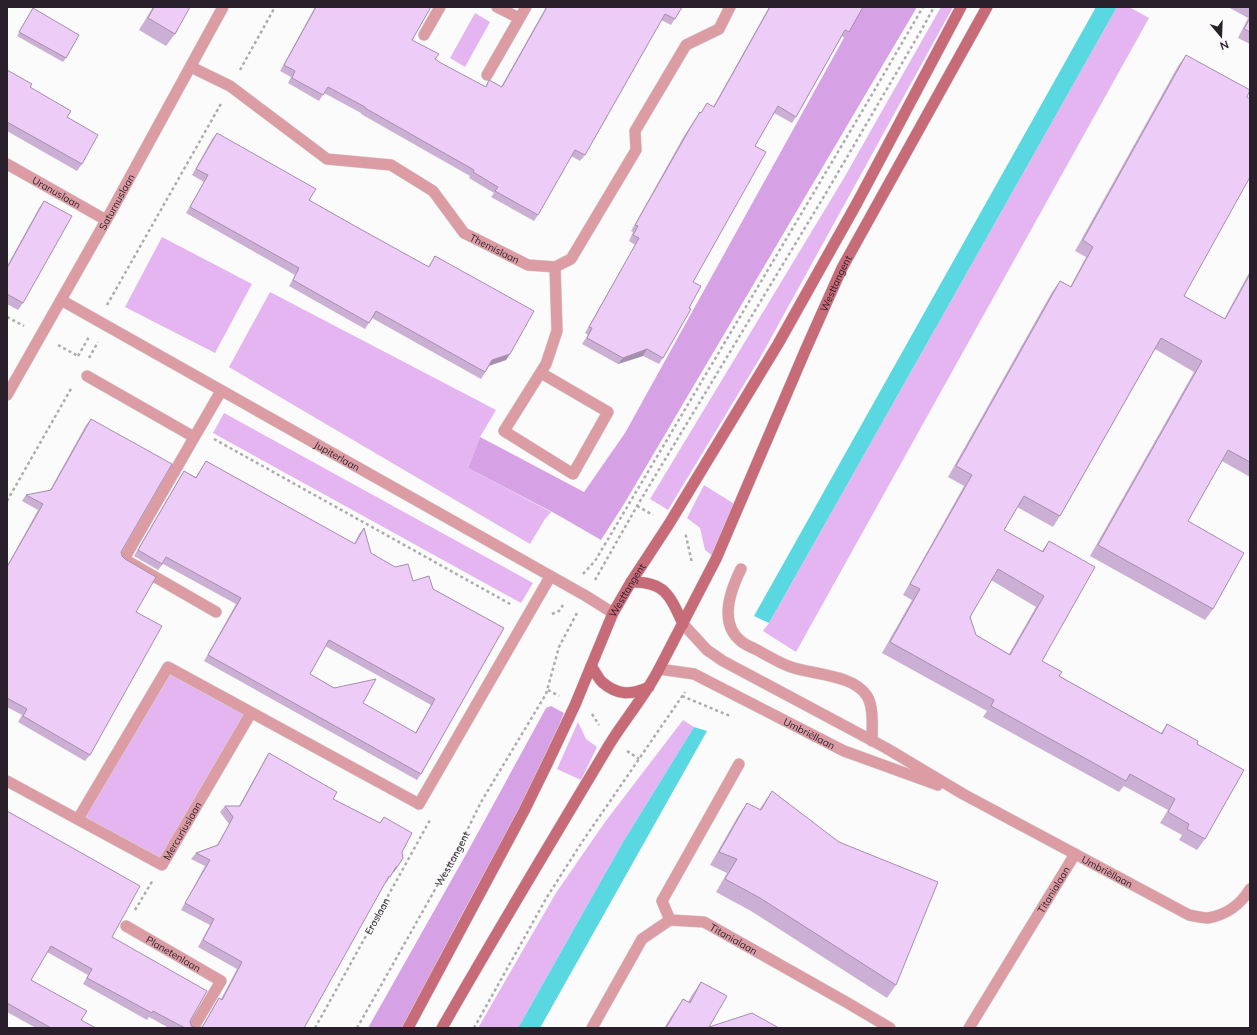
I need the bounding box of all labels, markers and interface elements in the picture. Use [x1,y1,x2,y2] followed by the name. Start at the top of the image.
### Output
[1201,16,1241,56] north arrow
[1218,37,1230,53] text: N
[96,172,138,232] street label: Saturnuslaan
[30,174,83,211] street label: Uranuslaan
[468,231,522,267] street label: Themislaan
[817,253,855,314] street label: Westtangent
[312,438,362,474] street label: Jupiterlaan
[606,561,649,620] street label: Westtangent
[781,715,837,752] street label: Umbriëllaan
[160,799,205,862] street label: Mercuriuslaan
[432,829,473,889] street label: Westtangent
[1079,853,1135,891] street label: Umbriëllaan
[1035,864,1073,916] street label: Titanialaan
[362,895,393,937] street label: Eroslaan
[707,921,760,958] street label: Titanialaan
[144,933,203,975] street label: Planetenlaan

